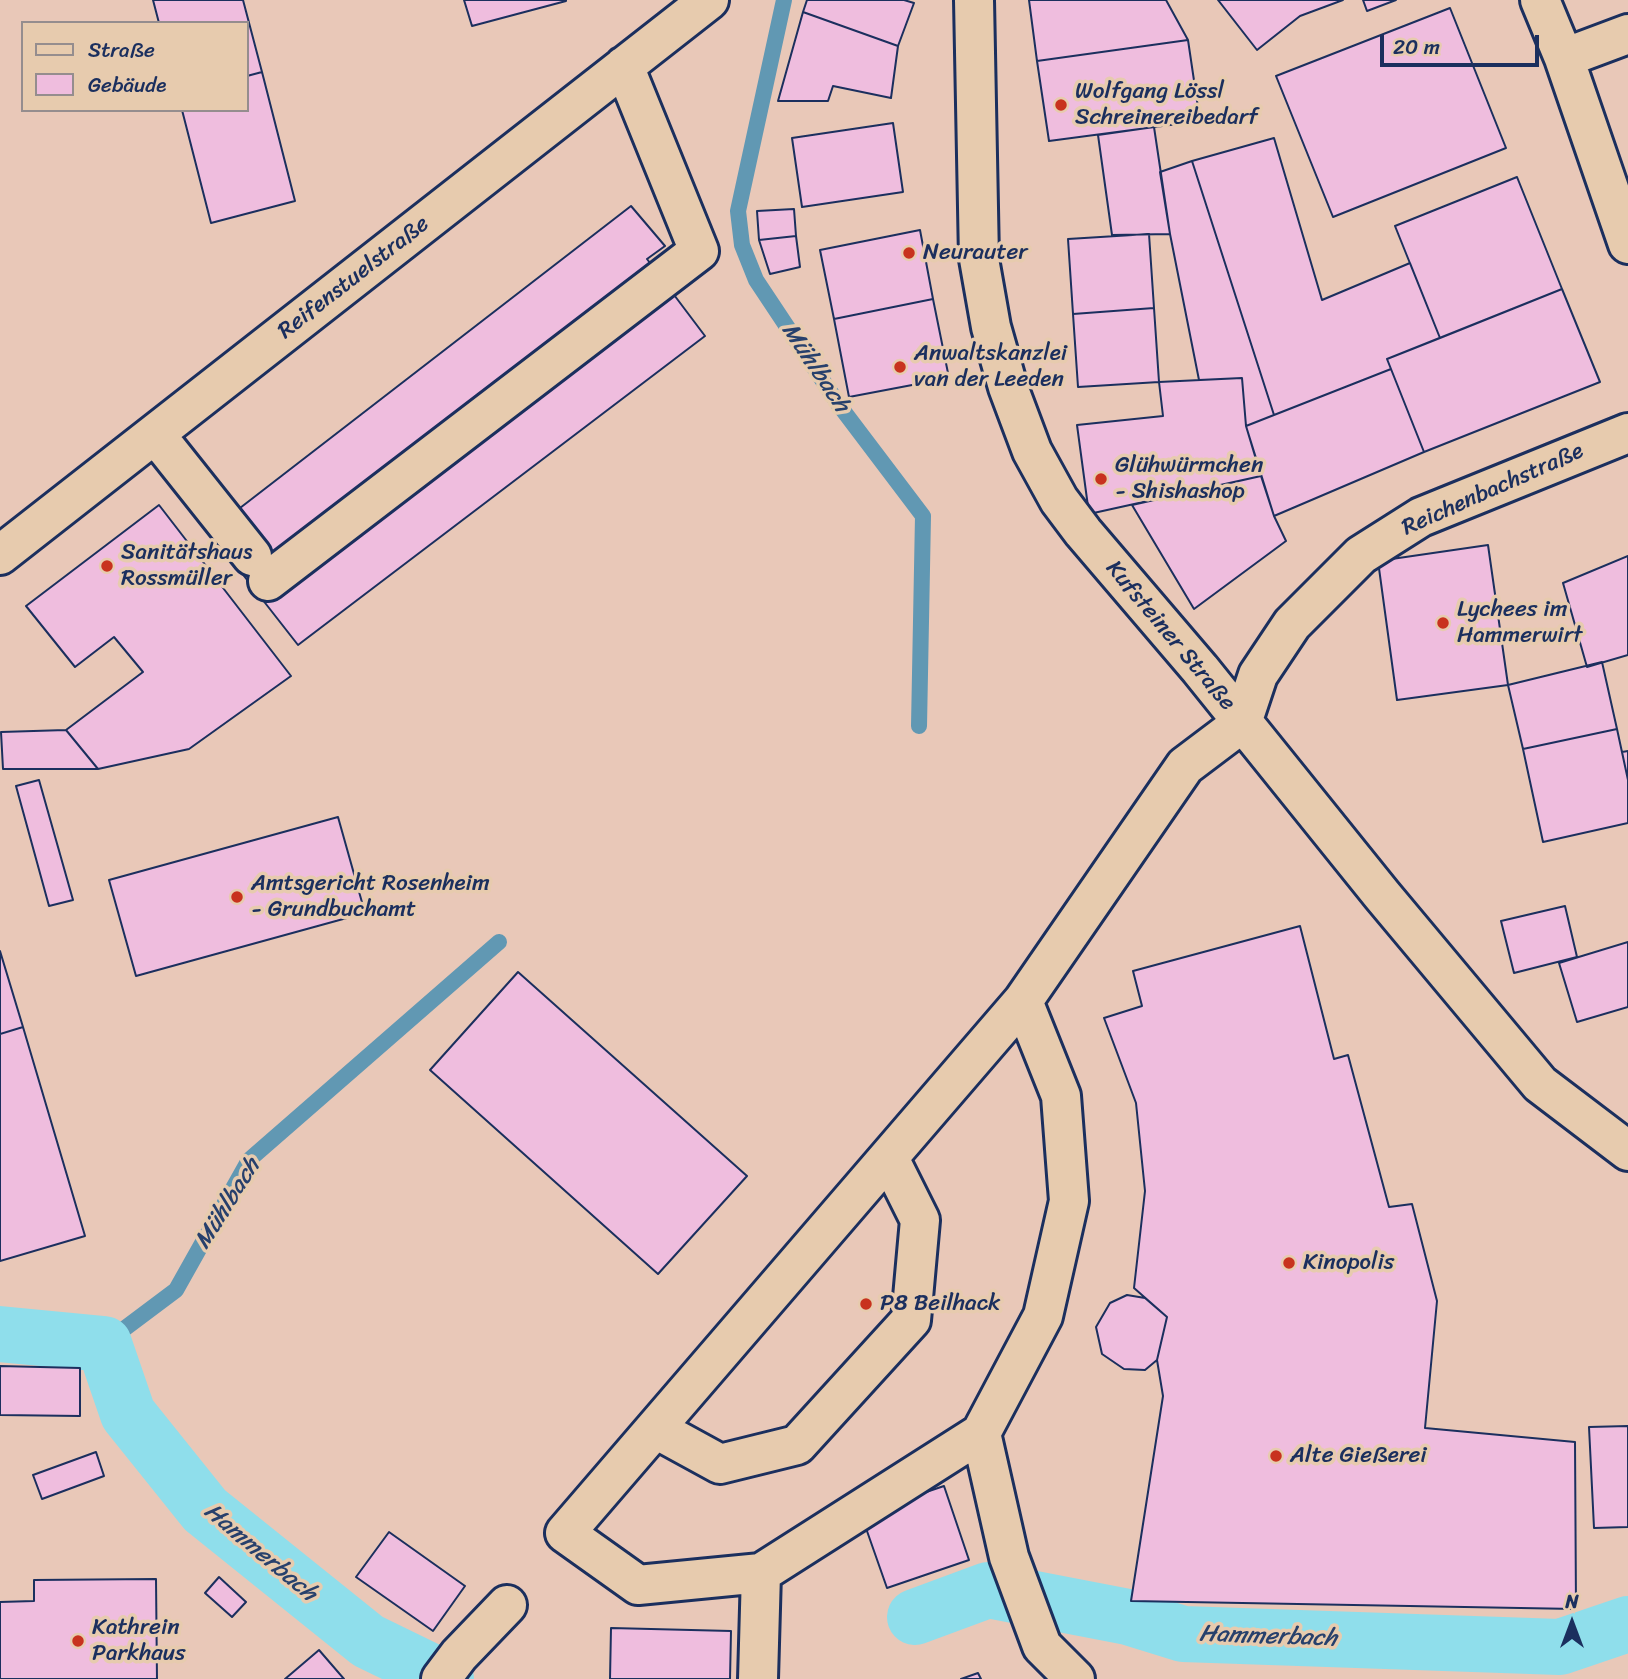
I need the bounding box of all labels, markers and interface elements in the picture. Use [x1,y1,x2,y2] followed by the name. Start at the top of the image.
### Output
[21,21,248,112] legend
[1383,21,1542,65] scale bar
[1393,28,1440,66] text: 20 m
[88,31,155,69] text: Straße
[88,66,166,104] text: Gebäude
[1075,78,1258,132] place label: Wolfgang Lössl Schreinereibedarf
[1053,97,1069,113] marker: Wolfgang Lössl Schreinereibedarf
[273,210,435,346] street label: Reifenstuelstraße
[923,239,1028,267] place label: Neurauter
[901,245,917,261] marker: Neurauter
[775,318,855,418] water label: Mühlbach
[914,340,1067,394] place label: Anwaltskanzlei van der Leeden
[892,359,908,375] marker: Anwaltskanzlei van der Leeden
[1398,438,1588,542] street label: Reichenbachstraße
[1115,452,1263,506] place label: Glühwürmchen - Shishashop
[1093,471,1109,487] marker: Glühwürmchen - Shishashop
[121,539,253,593] place label: Sanitätshaus Rossmüller
[1099,555,1241,717] street label: Kufsteiner Straße
[99,558,115,574] marker: Sanitätshaus Rossmüller
[1457,596,1582,650] place label: Lychees im Hammerwirt
[1435,615,1451,631] marker: Lychees im Hammerwirt
[251,870,490,924] place label: Amtsgericht Rosenheim - Grundbuchamt
[229,889,245,905] marker: Amtsgericht Rosenheim - Grundbuchamt
[189,1153,267,1255] water label: Mühlbach
[1303,1249,1394,1277] place label: Kinopolis
[1281,1255,1297,1271] marker: Kinopolis
[880,1290,1000,1318] place label: P8 Beilhack
[858,1296,874,1312] marker: P8 Beilhack
[1290,1442,1427,1470] place label: Alte Gießerei
[1268,1448,1284,1464] marker: Alte Gießerei
[198,1498,322,1608] water label: Hammerbach
[1565,1585,1579,1618] text: N
[1537,1588,1607,1658] north arrow
[92,1614,186,1668] place label: Kathrein Parkhaus
[1199,1620,1337,1654] water label: Hammerbach
[70,1633,86,1649] marker: Kathrein Parkhaus

